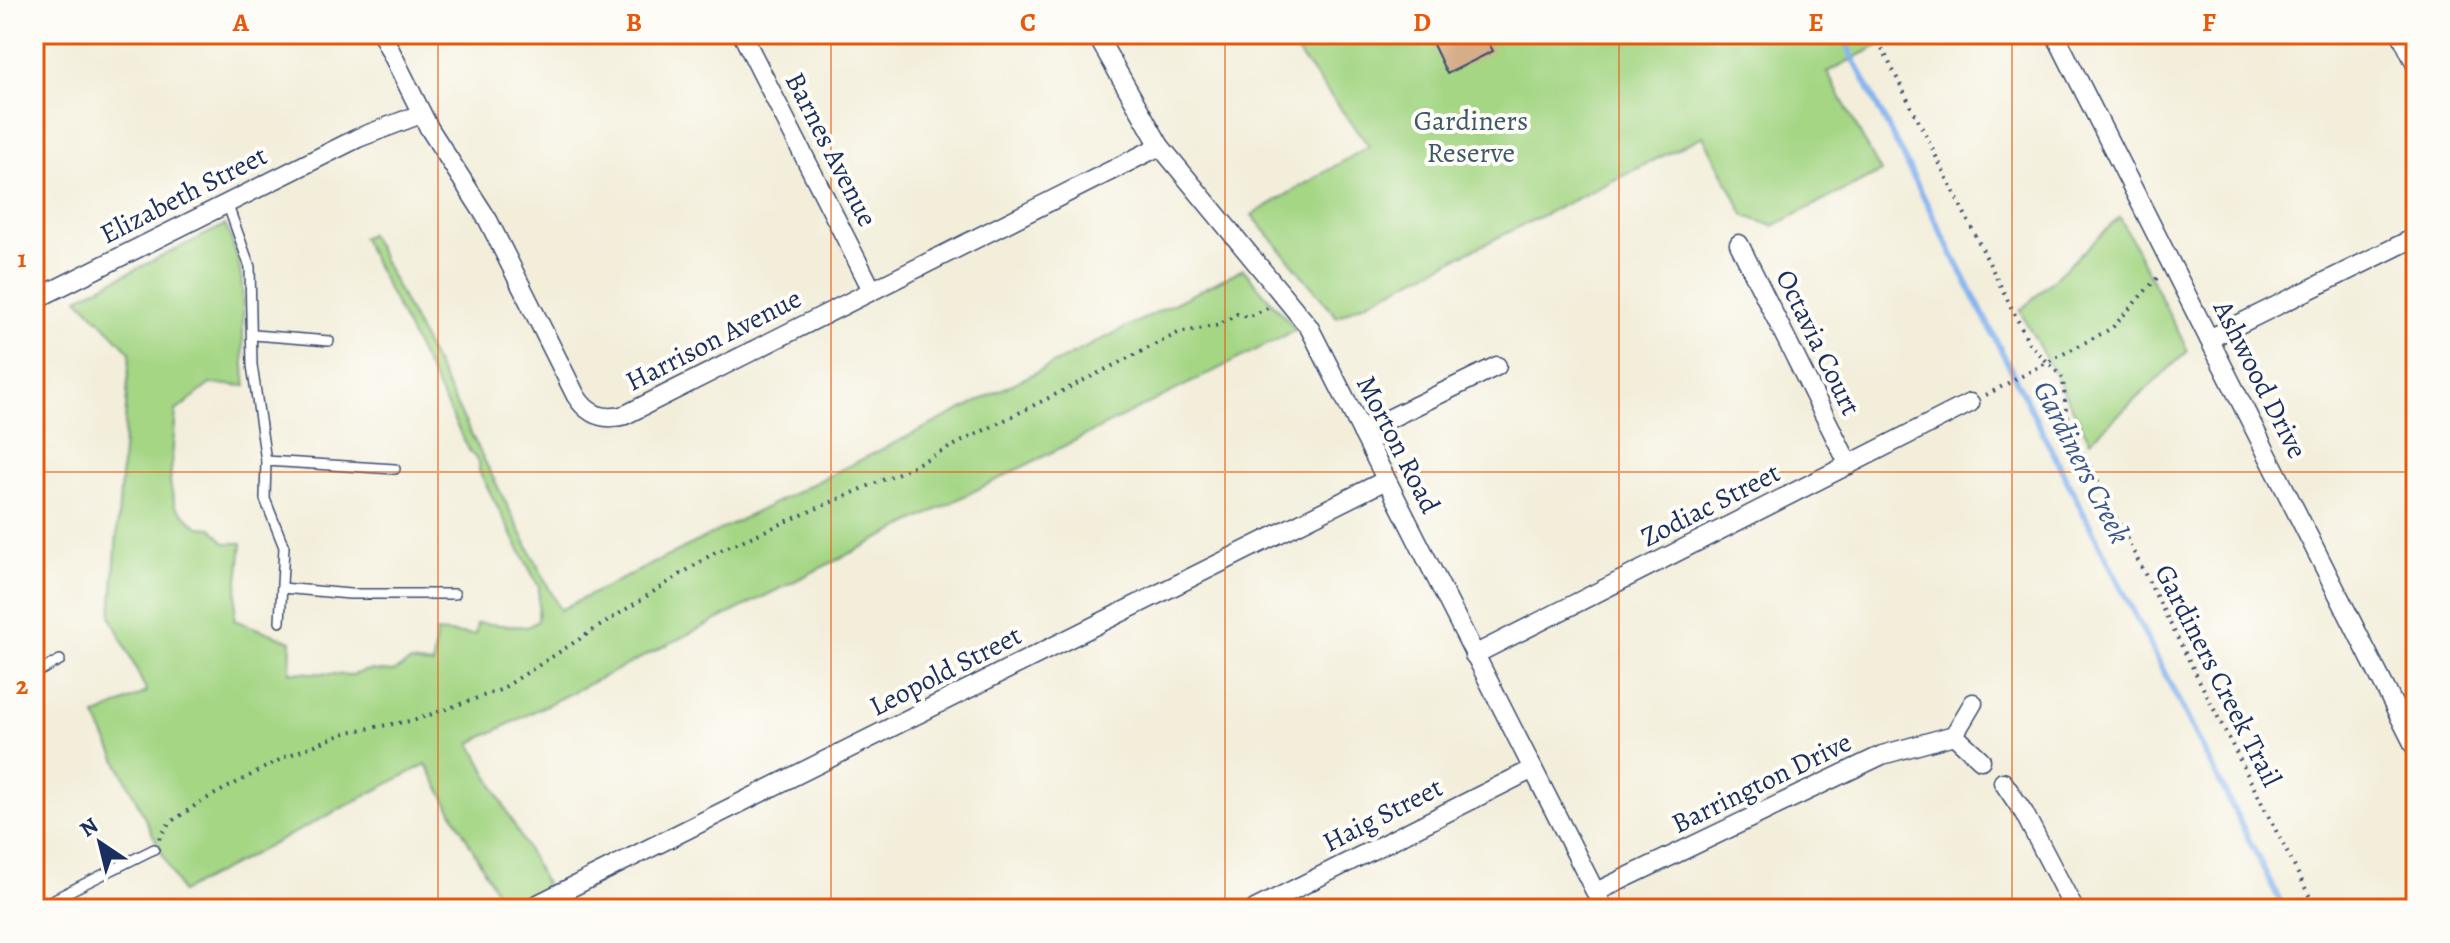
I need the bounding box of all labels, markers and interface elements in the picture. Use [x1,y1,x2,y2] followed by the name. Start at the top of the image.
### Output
[232,5,250,40] text: A
[626,5,642,40] text: B
[1020,5,1036,40] text: C
[1413,5,1431,40] text: D
[1808,5,1824,40] text: E
[2202,5,2216,40] text: F
[776,66,886,233] street label: Barnes Avenue
[1414,102,1528,172] park label: Gardiners Reserve
[93,137,273,253] street label: Elizabeth Street
[17,241,27,276] text: 1
[1766,263,1870,422] street label: Octavia Court
[619,279,808,400] street label: Harrison Avenue
[2204,293,2316,465] street label: Ashwood Drive
[1347,369,1450,521] street label: Morton Road
[2024,374,2140,550] water label: Gardiners Creek
[1634,454,1787,556] street label: Zodiac Street
[2146,558,2291,793] street label: Gardiners Creek Trail
[863,616,1028,725] street label: Leopold Street
[16,668,29,703] text: 2
[1665,723,1858,843] street label: Barrington Drive
[1316,768,1449,861] street label: Haig Street
[60,803,140,883] north arrow
[74,811,104,844] text: N

